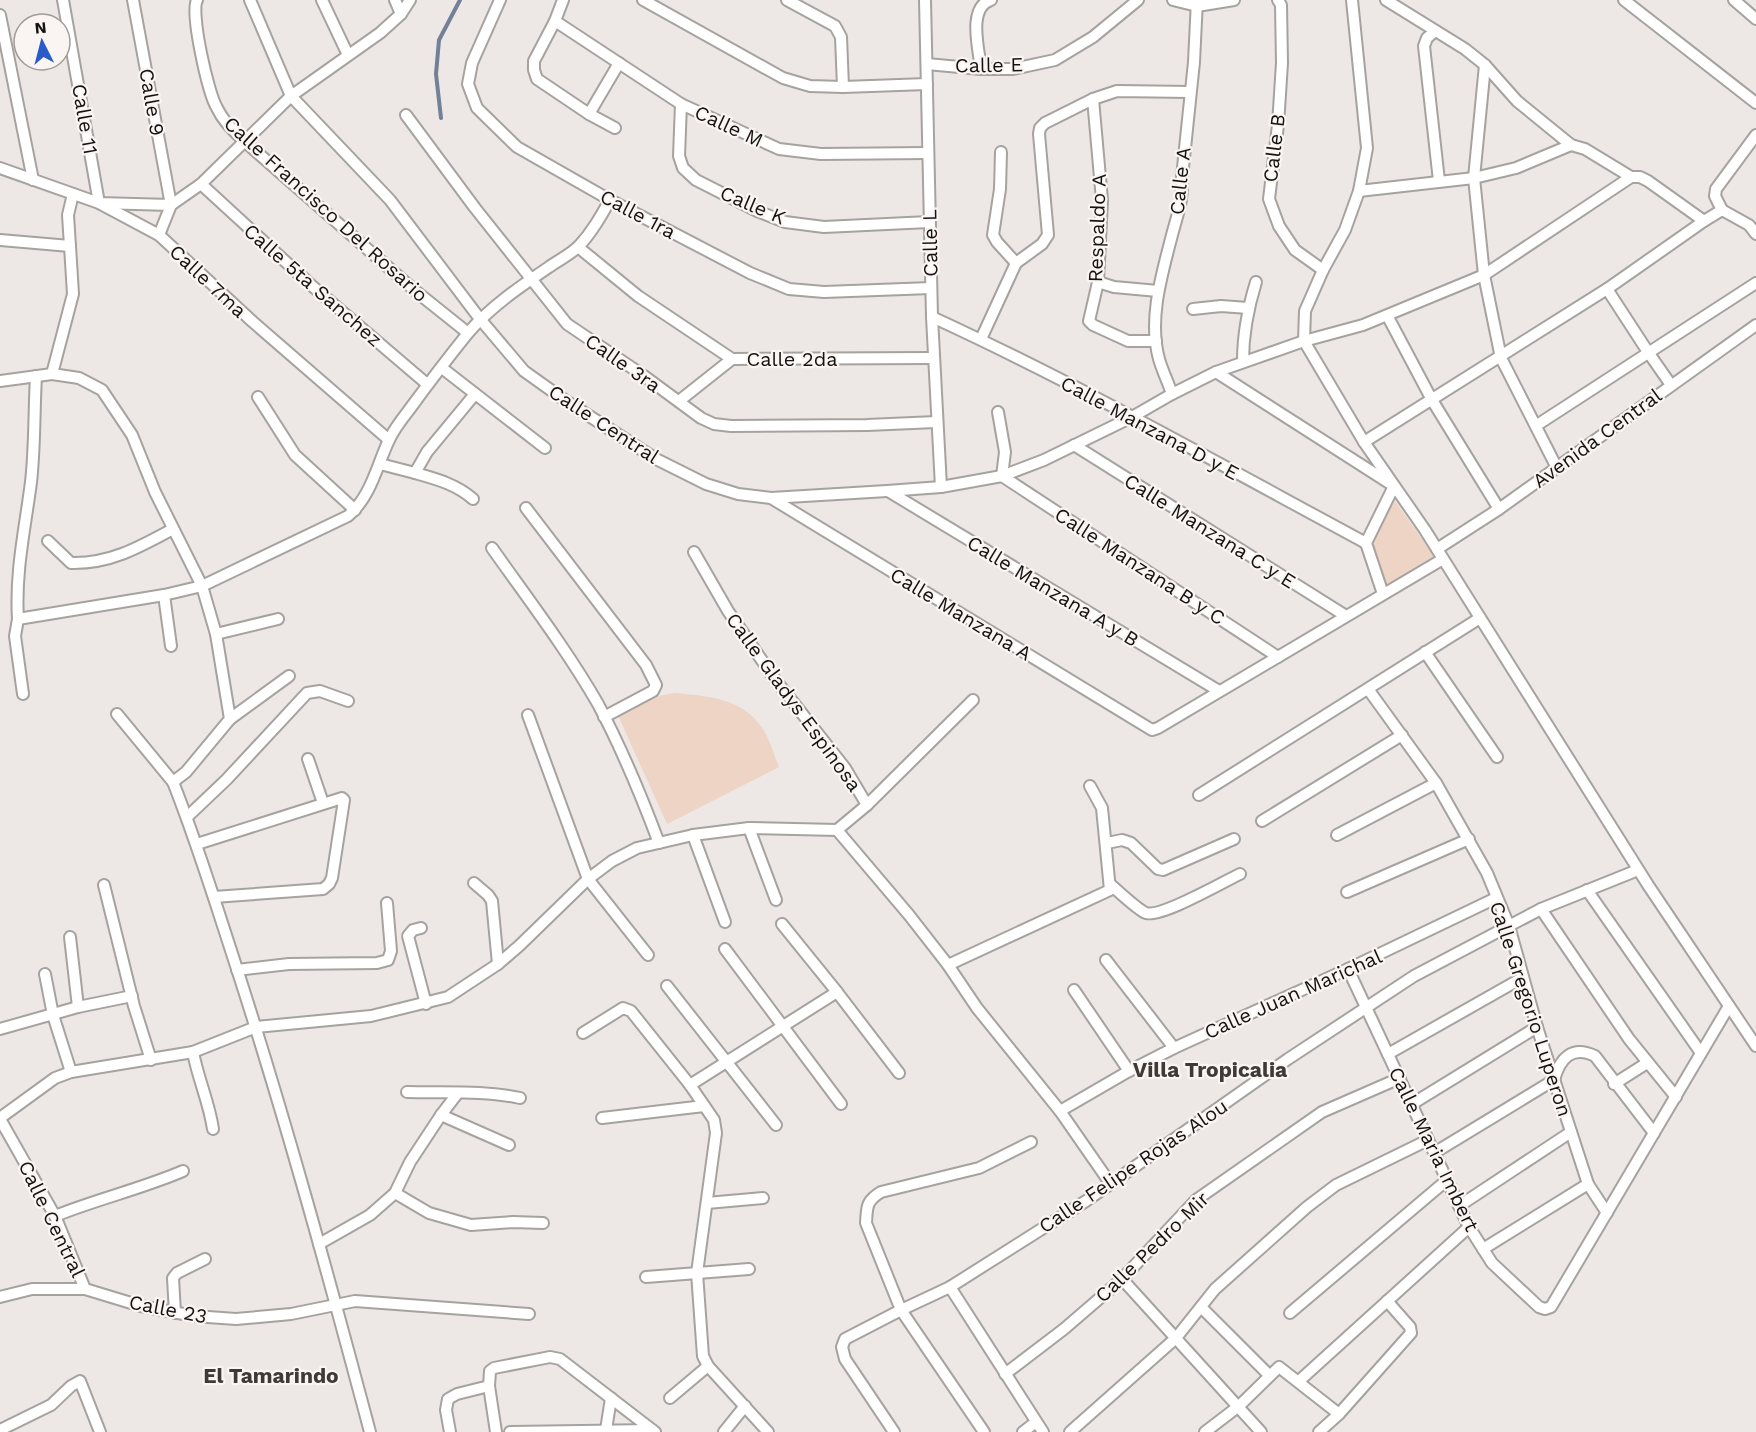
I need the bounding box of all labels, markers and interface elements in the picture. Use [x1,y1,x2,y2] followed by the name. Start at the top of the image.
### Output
[12,12,72,72] north arrow
[34,18,47,38] text: N
[955,52,1023,78] street label: Calle E
[134,66,170,138] street label: Calle 9
[67,82,103,156] street label: Calle 11
[691,100,767,152] street label: Calle M
[219,111,433,307] street label: Calle Francisco Del Rosario
[1258,112,1290,184] street label: Calle B
[1165,146,1195,216] street label: Calle A
[1083,173,1111,283] street label: Respaldo A
[717,181,789,229] street label: Calle K
[596,184,680,244] street label: Calle 1ra
[917,209,943,277] street label: Calle L
[239,218,387,352] street label: Calle 5ta Sanchez
[165,239,251,323] street label: Calle 7ma
[581,328,665,398] street label: Calle 3ra
[746,347,838,371] street label: Calle 2da
[1057,371,1243,485] street label: Calle Manzana D y E
[544,379,664,469] street label: Calle Central
[1528,383,1666,493] street label: Avenida Central
[1120,468,1300,594] street label: Calle Manzana C y E
[1050,502,1230,630] street label: Calle Manzana B y C
[962,529,1144,653] street label: Calle Manzana A y B
[885,562,1037,666] street label: Calle Manzana A
[721,608,867,796] street label: Calle Gladys Espinosa
[1485,898,1577,1120] street label: Calle Gregorio Luperon
[1200,944,1386,1044] street label: Calle Juan Marichal
[1133,1057,1288,1082] district label: Villa Tropicalia
[1384,1063,1485,1236] street label: Calle Maria Imbert
[1034,1094,1232,1238] street label: Calle Felipe Rojas Alou
[13,1157,91,1281] street label: Calle Central
[1090,1187,1214,1307] street label: Calle Pedro Mir
[127,1290,209,1328] street label: Calle 23
[203,1363,339,1388] district label: El Tamarindo

